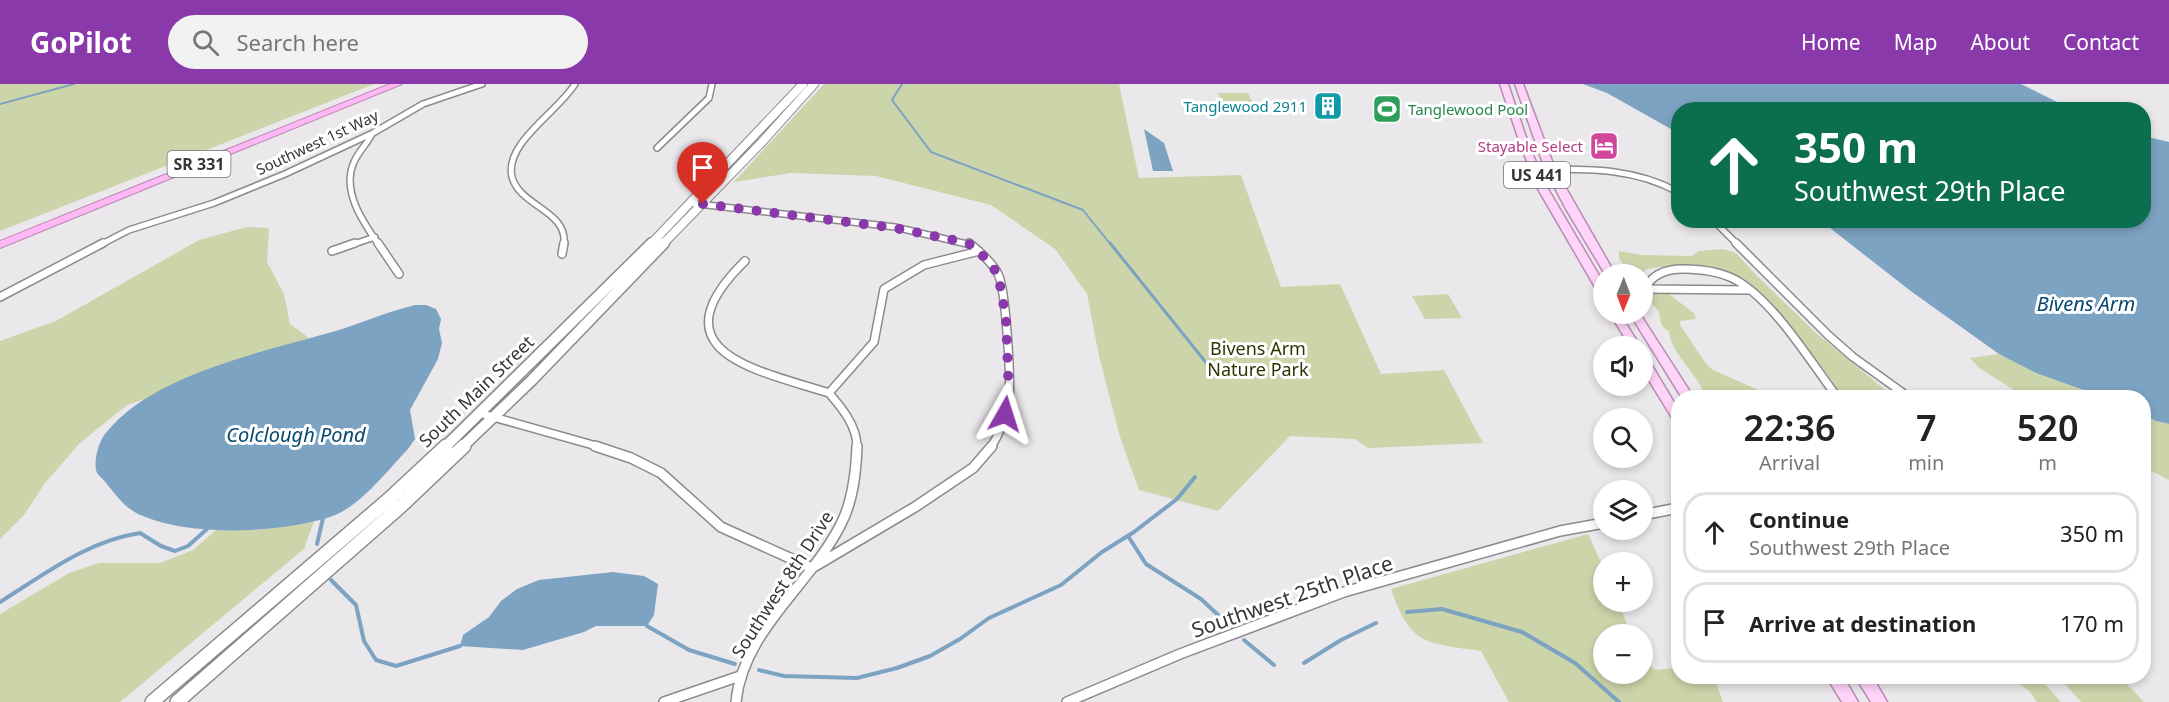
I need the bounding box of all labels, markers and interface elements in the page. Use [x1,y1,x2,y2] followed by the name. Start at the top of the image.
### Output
[168,15,588,69] search box
[30,23,132,61] text: GoPilot
[189,26,222,59] icon: search
[237,27,359,57] text: Search here
[1801,28,1861,56] text: Home
[1894,28,1937,56] text: Map
[1970,28,2030,56] text: About
[2063,28,2139,56] text: Contact
[1312,90,1344,122] building icon: Tanglewood 2911
[1371,93,1403,125] sports icon: Tanglewood Pool
[1184,96,1307,116] place label: Tanglewood 2911
[1408,99,1528,119] place label: Tanglewood Pool
[253,105,382,179] street label: Southwest 1st Way
[1794,118,1918,175] text: 350 m
[1695,126,1773,204] icon: ahead
[1588,130,1620,162] hotel icon: Stayable Select
[1478,136,1584,156] place label: Stayable Select
[677,142,728,204] pin
[168,151,230,177] road number: SR 331
[686,151,719,184] icon: arrive
[1504,162,1570,188] road number: US 441
[1794,172,2065,209] text: Southwest 29th Place
[1593,264,1653,324] north arrow
[1593,264,1653,684] map controls
[2037,290,2135,317] water label: Bivens Arm
[413,329,539,452] street label: South Main Street
[1207,336,1309,381] park label: Bivens Arm Nature Park
[1593,336,1653,396] button: sound
[973,382,1037,446] position arrow
[1743,403,1836,452] text: 22:36
[1916,403,1937,452] text: 7
[2017,403,2079,452] text: 520
[1593,408,1653,468] button: search
[226,421,366,448] water label: Colclough Pond
[1759,449,1820,476] text: Arrival
[1908,449,1944,476] text: min
[2038,449,2057,476] text: m
[1593,480,1653,540] button: layers
[1749,504,1849,534] text: Continue
[725,506,839,662] street label: Southwest 8th Drive
[1698,516,1731,549] icon: ahead
[2060,518,2124,548] text: 350 m
[1749,534,1950,561] text: Southwest 29th Place
[1188,548,1396,644] street label: Southwest 25th Place
[1593,552,1653,612] button: +
[1698,606,1731,639] icon: arrive
[1749,608,1976,638] text: Arrive at destination
[2060,608,2124,638] text: 170 m
[1593,624,1653,684] button: −

